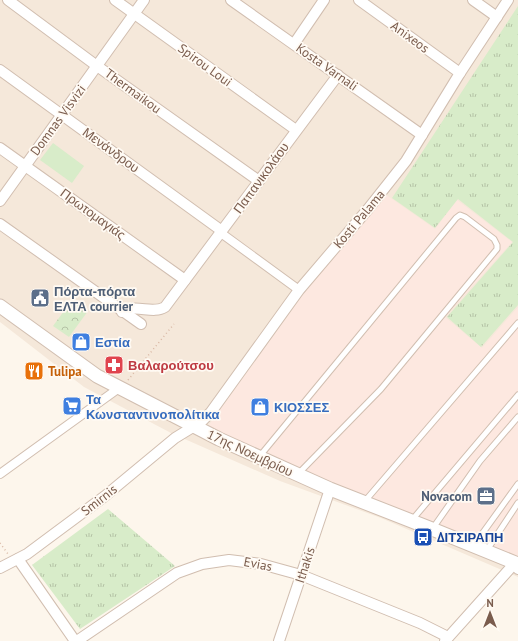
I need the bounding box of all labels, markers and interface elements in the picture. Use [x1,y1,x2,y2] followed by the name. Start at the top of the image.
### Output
[387,17,433,57] street label: Anixeos
[293,39,361,95] street label: Kosta Varnali
[175,40,235,90] street label: Spirou Loui
[101,65,165,117] street label: Thermaikou
[27,81,89,159] street label: Domnas Visvizi
[79,124,143,176] street label: Μενάνδρου
[229,139,293,217] street label: Παπανικολάου
[57,185,129,243] street label: Πρωτομαγιάς
[329,186,389,252] street label: Kosti Palama
[54,283,135,315] place label: Πόρτα-πόρτα ΕΛΤΑ courrier
[29,287,51,309] public building icon: Πόρτα-πόρτα ΕΛΤΑ courrier
[70,331,92,353] shop icon: Εστία
[95,334,130,351] place label: Εστία
[103,354,125,376] pharmacy icon: Βαλαρούτσου
[128,357,214,374] place label: Βαλαρούτσου
[23,360,45,382] restaurant icon: Tulipa
[48,363,82,380] place label: Tulipa
[86,391,220,423] place label: Τα Κωνσταντινοπολίτικα
[61,395,83,417] supermarket icon: Τα Κωνσταντινοπολίτικα
[249,396,271,418] shop icon: ΚΙΟΣΣΕΣ
[274,399,329,416] place label: ΚΙΟΣΣΕΣ
[204,426,296,480] street label: 17ης Νοεμβρίου
[77,481,121,519] street label: Smirnis
[475,485,497,507] office icon: Novacom
[421,488,472,505] place label: Novacom
[412,526,434,548] bus stop icon: ΔΙΤΣΙΡΑΠΗ
[437,529,503,546] place label: ΔΙΤΣΙΡΑΠΗ
[291,545,319,585] street label: Ithakis
[242,553,274,575] street label: Evias
[470,593,510,633] north arrow
[486,596,494,610] text: N

